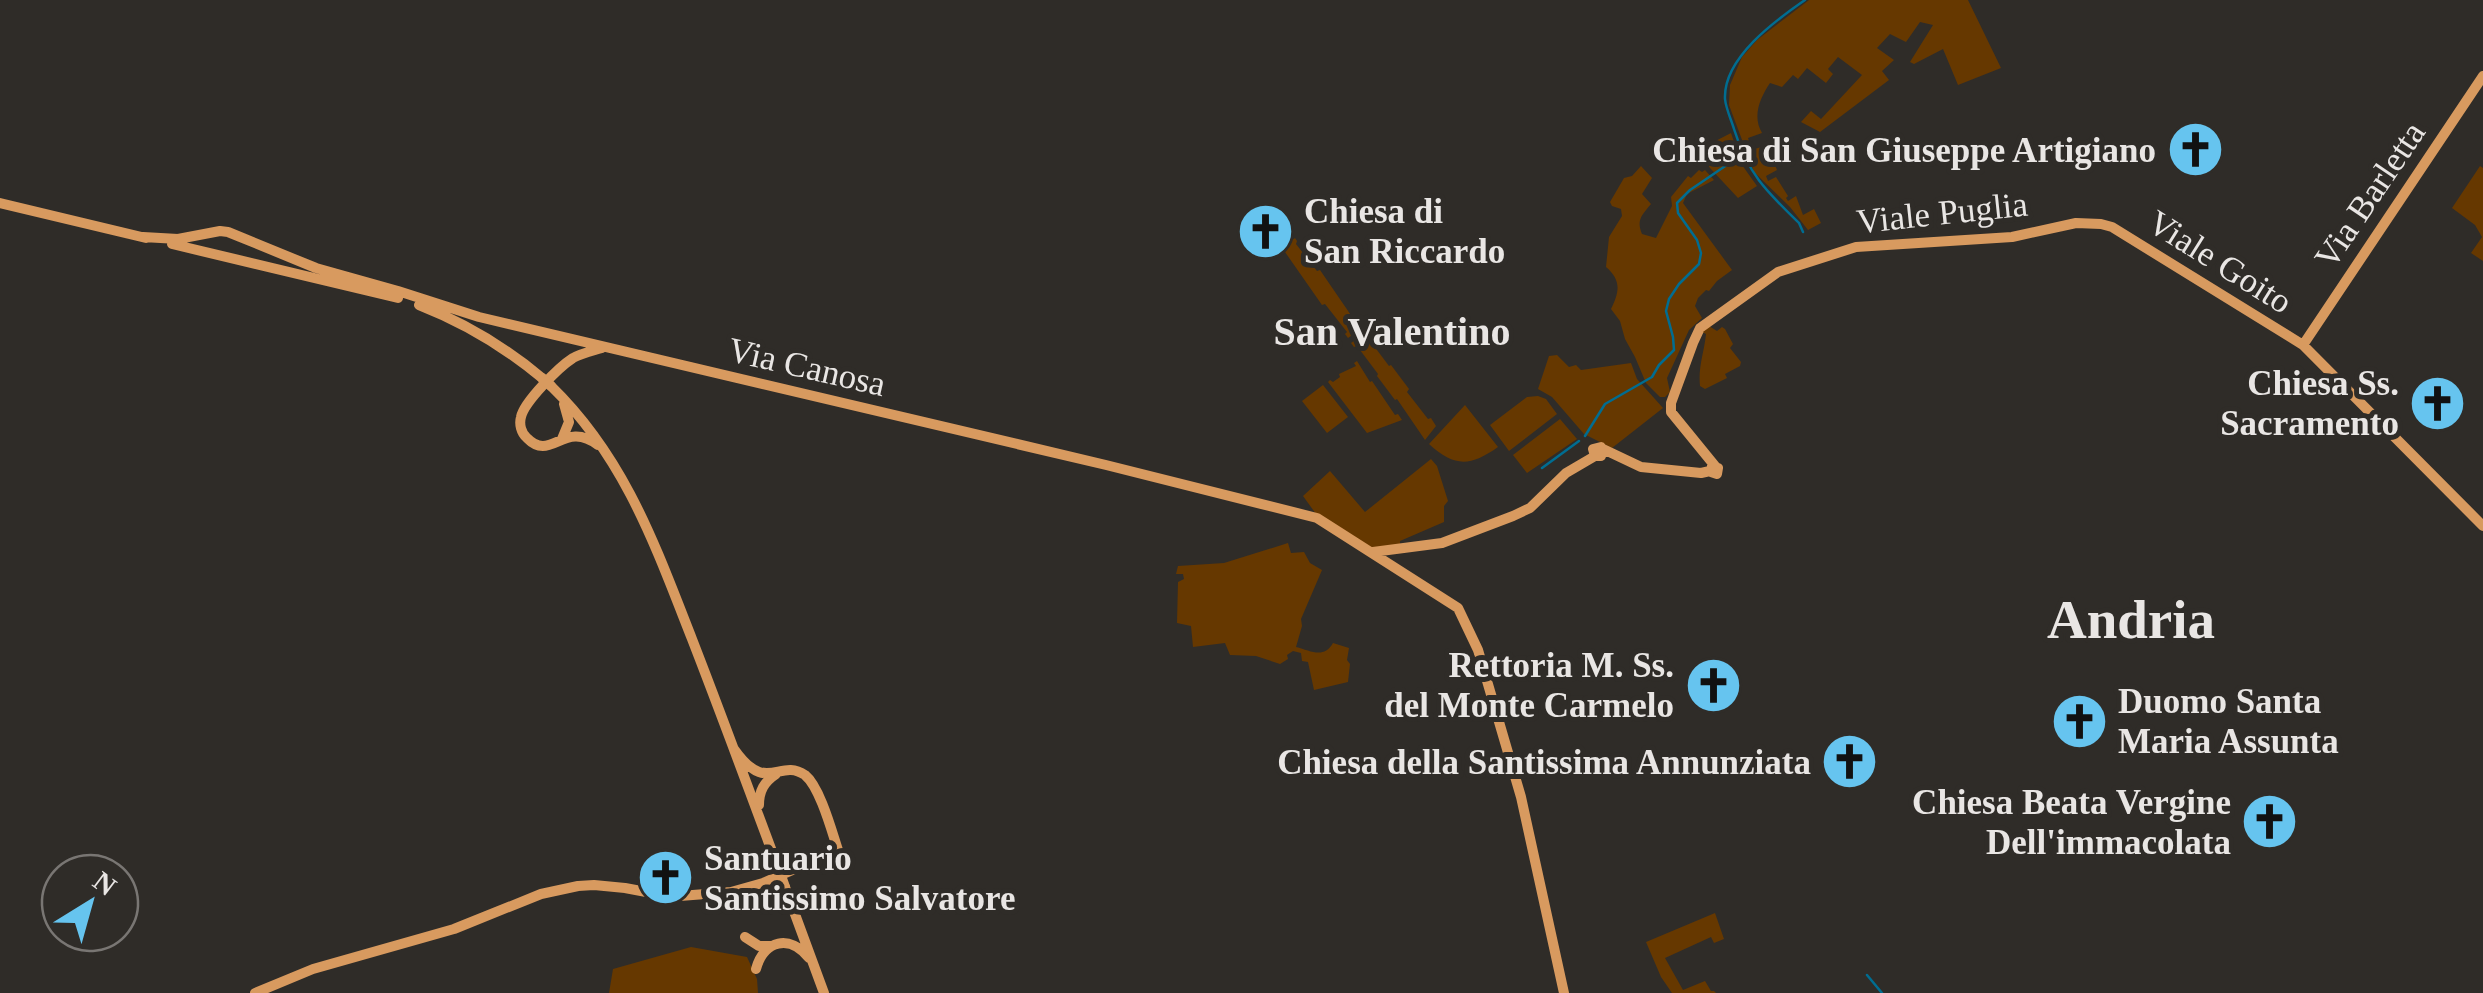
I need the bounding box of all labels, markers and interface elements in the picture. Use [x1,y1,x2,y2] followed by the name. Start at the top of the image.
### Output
[2307,114,2433,276] street label: Via Barletta
[2165,120,2225,180] church icon: Chiesa di San Giuseppe Artigiano
[1652,131,2156,170] place label: Chiesa di San Giuseppe Artigiano
[1854,185,2030,241] street label: Viale Puglia
[1304,192,1505,271] place label: Chiesa di San Riccardo
[1235,201,1295,261] church icon: Chiesa di San Riccardo
[2141,202,2299,322] street label: Viale Goito
[1274,309,1510,354] district label: San Valentino
[725,330,890,404] street label: Via Canosa
[2220,364,2399,443] place label: Chiesa Ss. Sacramento
[2408,373,2468,433] church icon: Chiesa Ss. Sacramento
[2047,589,2215,650] district label: Andria
[1384,646,1674,725] place label: Rettoria M. Ss. del Monte Carmelo
[1683,655,1743,715] church icon: Rettoria M. Ss. del Monte Carmelo
[2118,682,2339,761] place label: Duomo Santa Maria Assunta
[2049,691,2109,751] church icon: Duomo Santa Maria Assunta
[1820,732,1880,792] church icon: Chiesa della Santissima Annunziata
[1277,743,1811,782] place label: Chiesa della Santissima Annunziata
[1912,783,2231,862] place label: Chiesa Beata Vergine Dell'immacolata
[2240,792,2300,852] church icon: Chiesa Beata Vergine Dell'immacolata
[704,839,1015,918] place label: Santuario Santissimo Salvatore
[635,848,695,908] church icon: Santuario Santissimo Salvatore
[40,853,140,953] north arrow
[87,865,122,902] text: N

